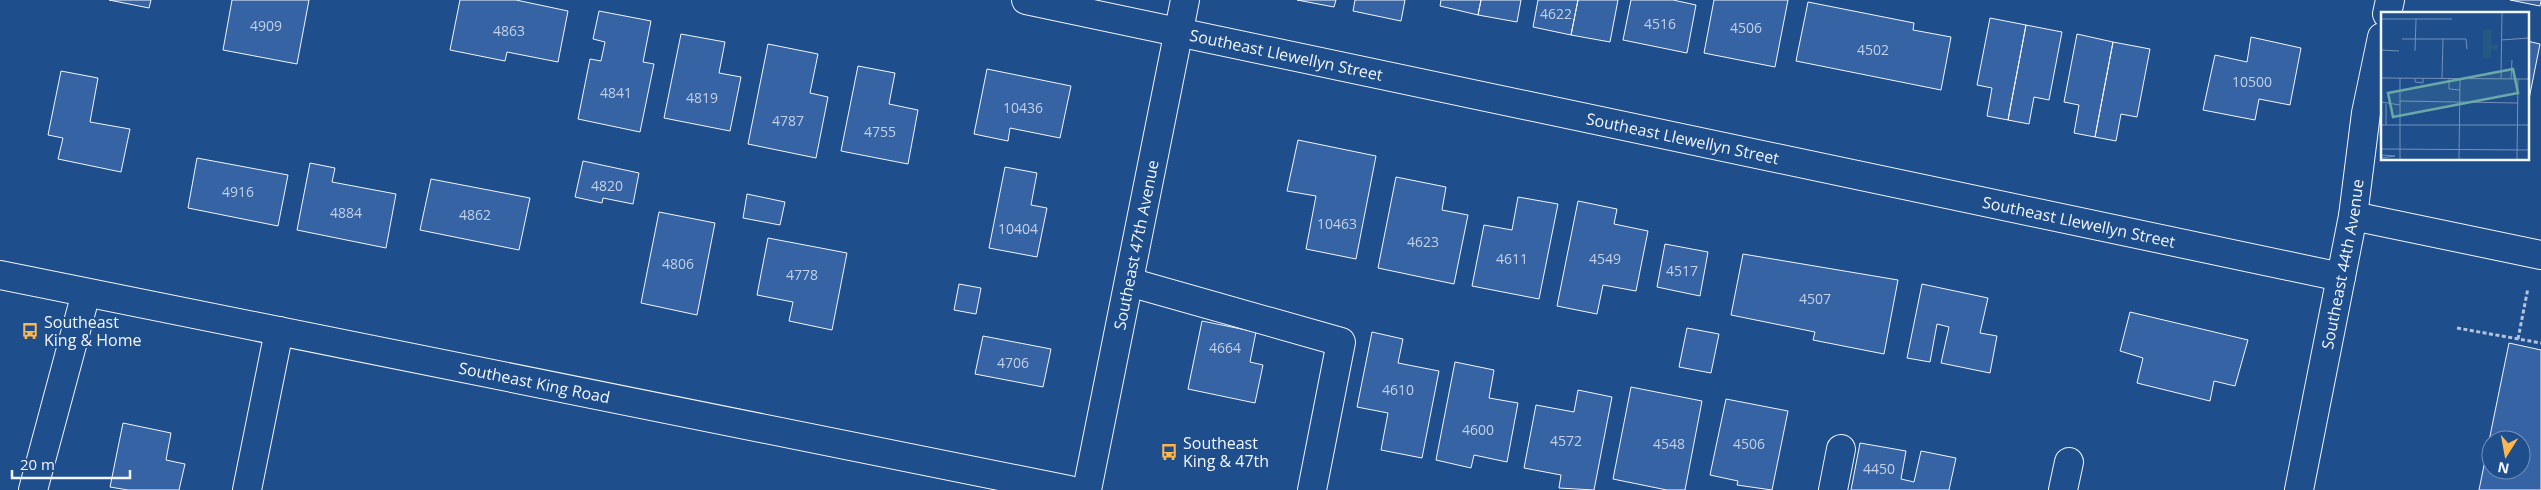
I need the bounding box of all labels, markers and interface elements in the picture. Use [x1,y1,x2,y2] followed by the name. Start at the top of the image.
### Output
[1540,4,1572,23] house number: 4622
[2381,12,2528,160] inset map
[1644,14,1676,33] house number: 4516
[250,16,282,35] house number: 4909
[1730,18,1762,37] house number: 4506
[493,21,525,40] house number: 4863
[1188,24,1385,86] street label: Southeast Llewellyn Street
[1857,40,1889,59] house number: 4502
[2232,72,2272,91] house number: 10500
[600,83,632,102] house number: 4841
[686,88,718,107] house number: 4819
[1003,98,1043,117] house number: 10436
[1584,107,1781,169] street label: Southeast Llewellyn Street
[772,111,804,130] house number: 4787
[864,122,896,141] house number: 4755
[1108,158,1164,332] street label: Southeast 47th Avenue
[591,176,623,195] house number: 4820
[2316,178,2369,351] street label: Southeast 44th Avenue
[222,182,254,201] house number: 4916
[1980,191,2178,253] street label: Southeast Llewellyn Street
[330,203,362,222] house number: 4884
[459,205,491,224] house number: 4862
[1317,214,1357,233] house number: 10463
[998,219,1038,238] house number: 10404
[1407,232,1439,251] house number: 4623
[1496,249,1528,268] house number: 4611
[1589,249,1621,268] house number: 4549
[662,254,694,273] house number: 4806
[1666,261,1698,280] house number: 4517
[786,265,818,284] house number: 4778
[1799,289,1831,308] house number: 4507
[44,311,142,351] place label: Southeast King & Home
[20,321,40,341] bus stop icon: Southeast King & Home
[1209,338,1241,357] house number: 4664
[997,353,1029,372] house number: 4706
[457,357,612,408] street label: Southeast King Road
[1382,380,1414,399] house number: 4610
[1462,420,1494,439] house number: 4600
[2481,430,2531,480] north arrow
[1550,431,1582,450] house number: 4572
[1183,432,1269,472] place label: Southeast King & 47th
[1653,434,1685,453] house number: 4548
[1733,434,1765,453] house number: 4506
[1159,442,1179,462] bus stop icon: Southeast King & 47th
[12,448,130,480] scale bar
[20,454,55,474] text: 20 m
[2496,458,2511,479] text: N
[1863,459,1895,478] house number: 4450

